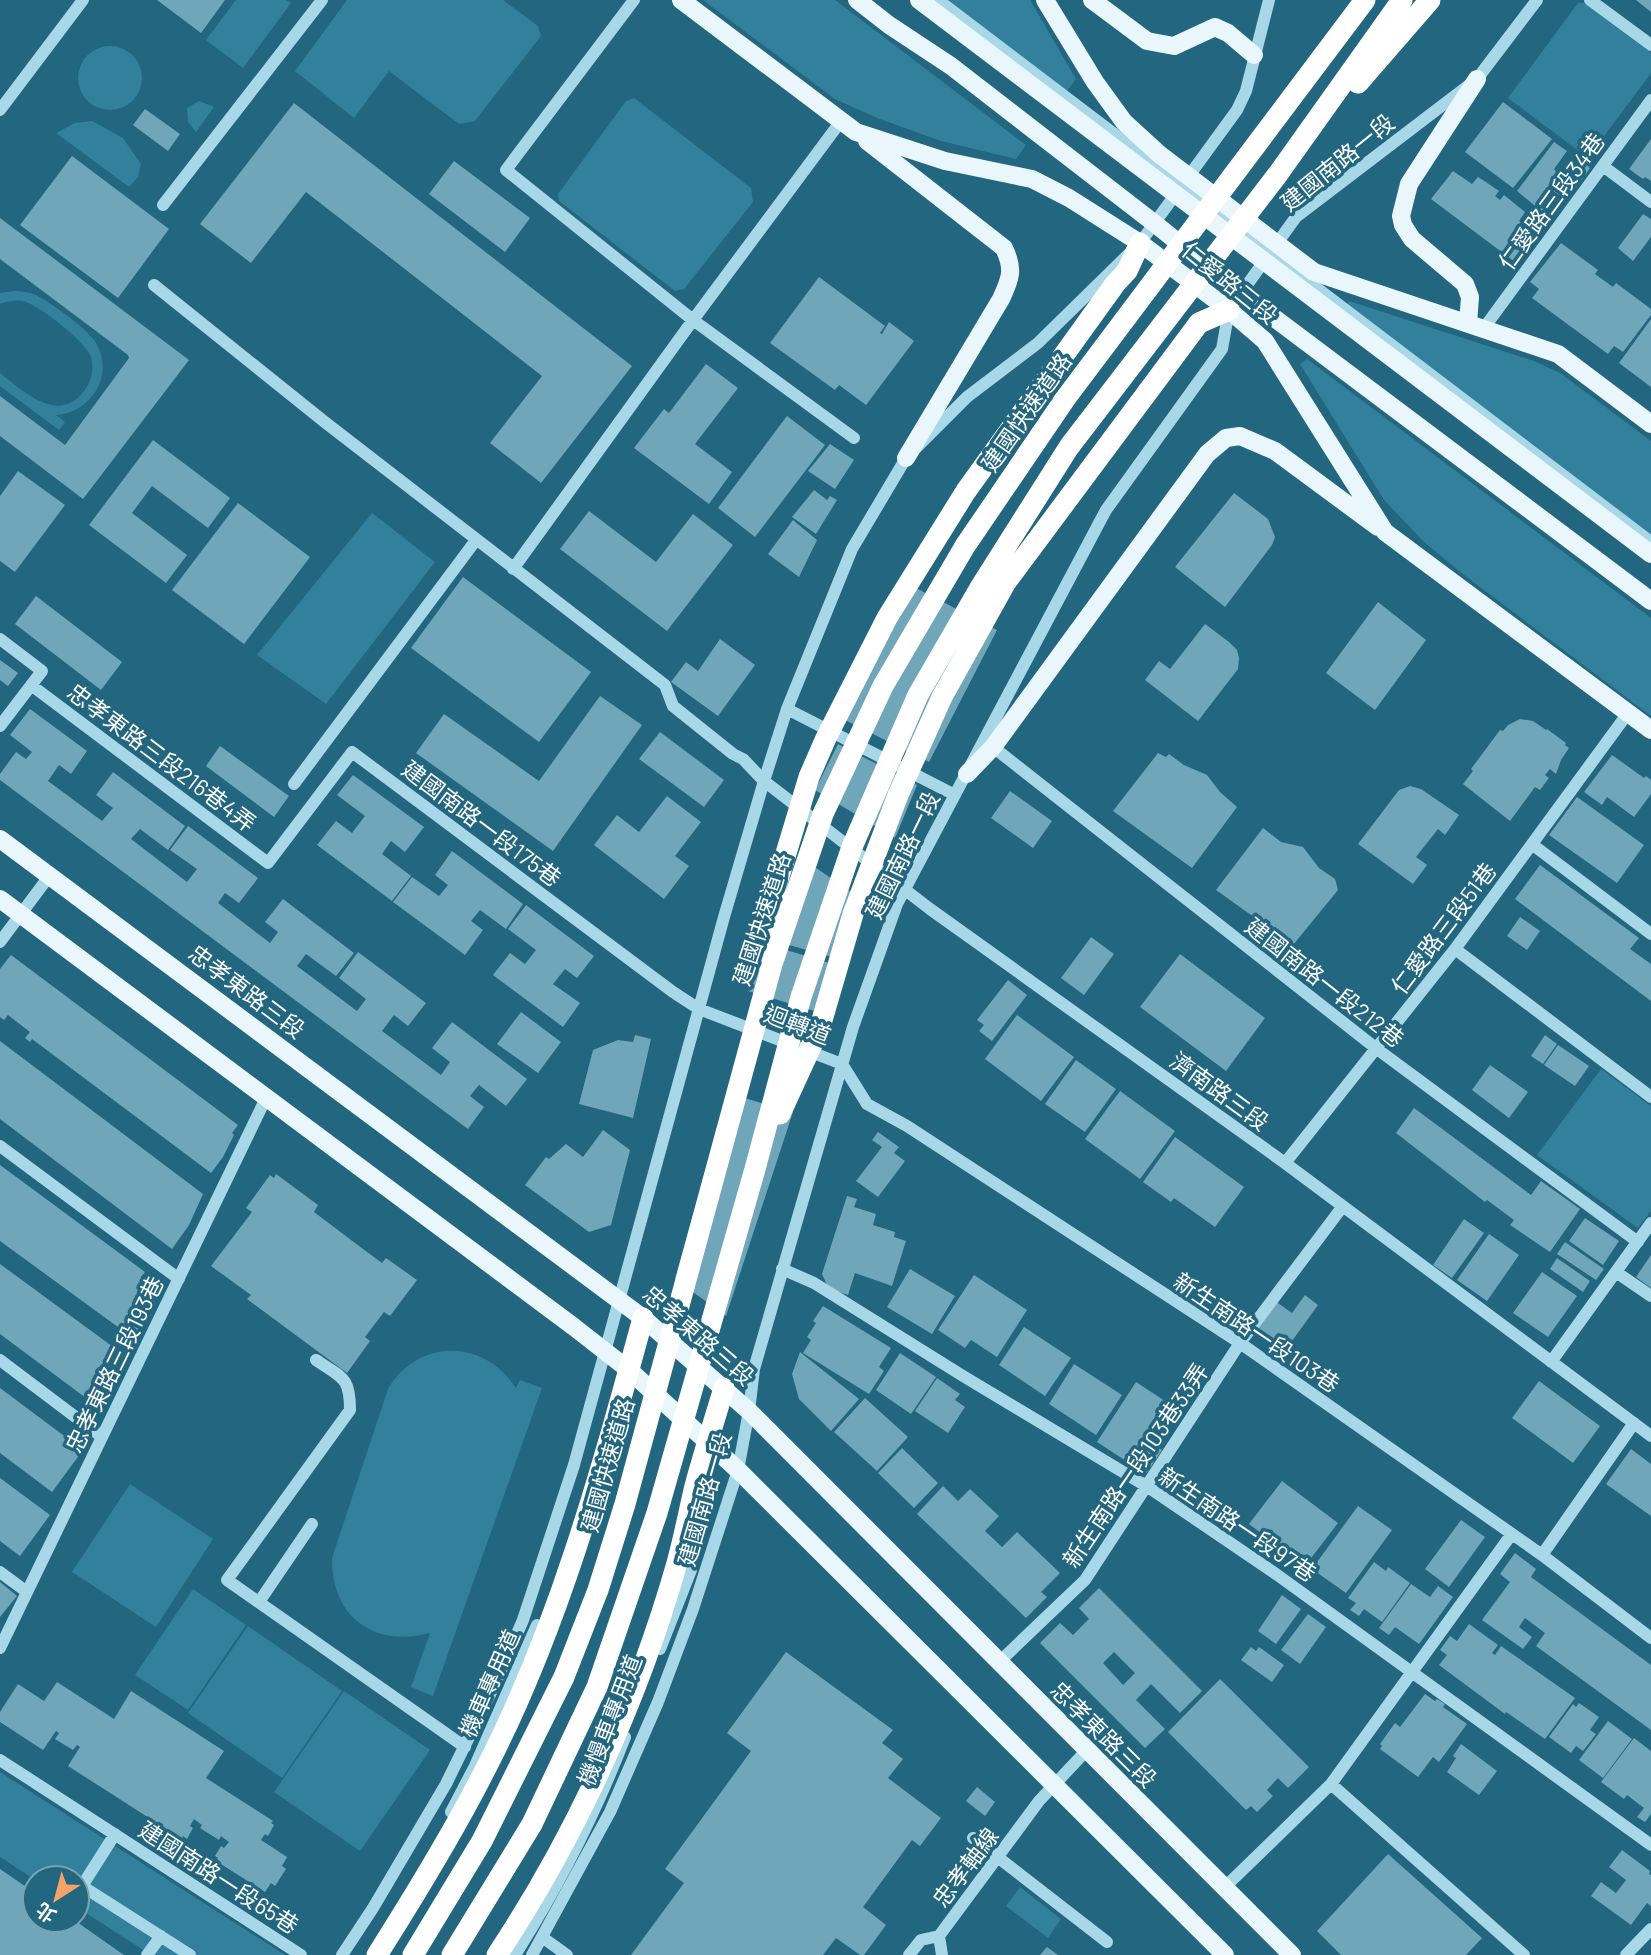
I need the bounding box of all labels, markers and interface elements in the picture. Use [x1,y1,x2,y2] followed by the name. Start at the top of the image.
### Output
[1275,108,1399,216] street label: 建國南路一段
[1492,127,1610,275] street label: 仁愛路三段34巷
[1177,235,1283,329] street label: 仁愛路三段
[975,347,1077,477] street label: 建國快速道路
[62,677,262,837] street label: 忠孝東路三段216巷4弄
[397,754,567,892] street label: 建國南路一段175巷
[859,787,945,923] street label: 建國南路一段
[726,849,796,989] street label: 建國快速道路
[1385,857,1501,999] street label: 仁愛路三段51巷
[1240,911,1410,1053] street label: 建國南路一段212巷
[183,938,311,1044] street label: 忠孝東路三段
[761,999,835,1049] street label: 迴轉道
[1165,1046,1275,1136] street label: 濟南路三段
[1169,1266,1345,1398] street label: 新生南路一段103巷
[59,1271,169,1457] street label: 忠孝東路三段193巷
[638,1279,760,1391] street label: 忠孝東路三段
[1056,1357,1214,1573] street label: 新生南路一段103巷33弄
[575,1395,639,1535] street label: 建國快速道路
[672,1429,736,1569] street label: 建國南路一段
[1154,1461,1322,1587] street label: 新生南路一段97巷
[453,1625,525,1741] street label: 機車專用道
[571,1651,647,1789] street label: 機慢車專用道
[1045,1675,1163,1793] street label: 忠孝東路三段
[134,1815,304,1939] street label: 建國南路一段65巷
[926,1822,1004,1912] street label: 忠孝軸線
[21,1864,91,1934] north arrow
[31,1898,60,1928] text: 北

